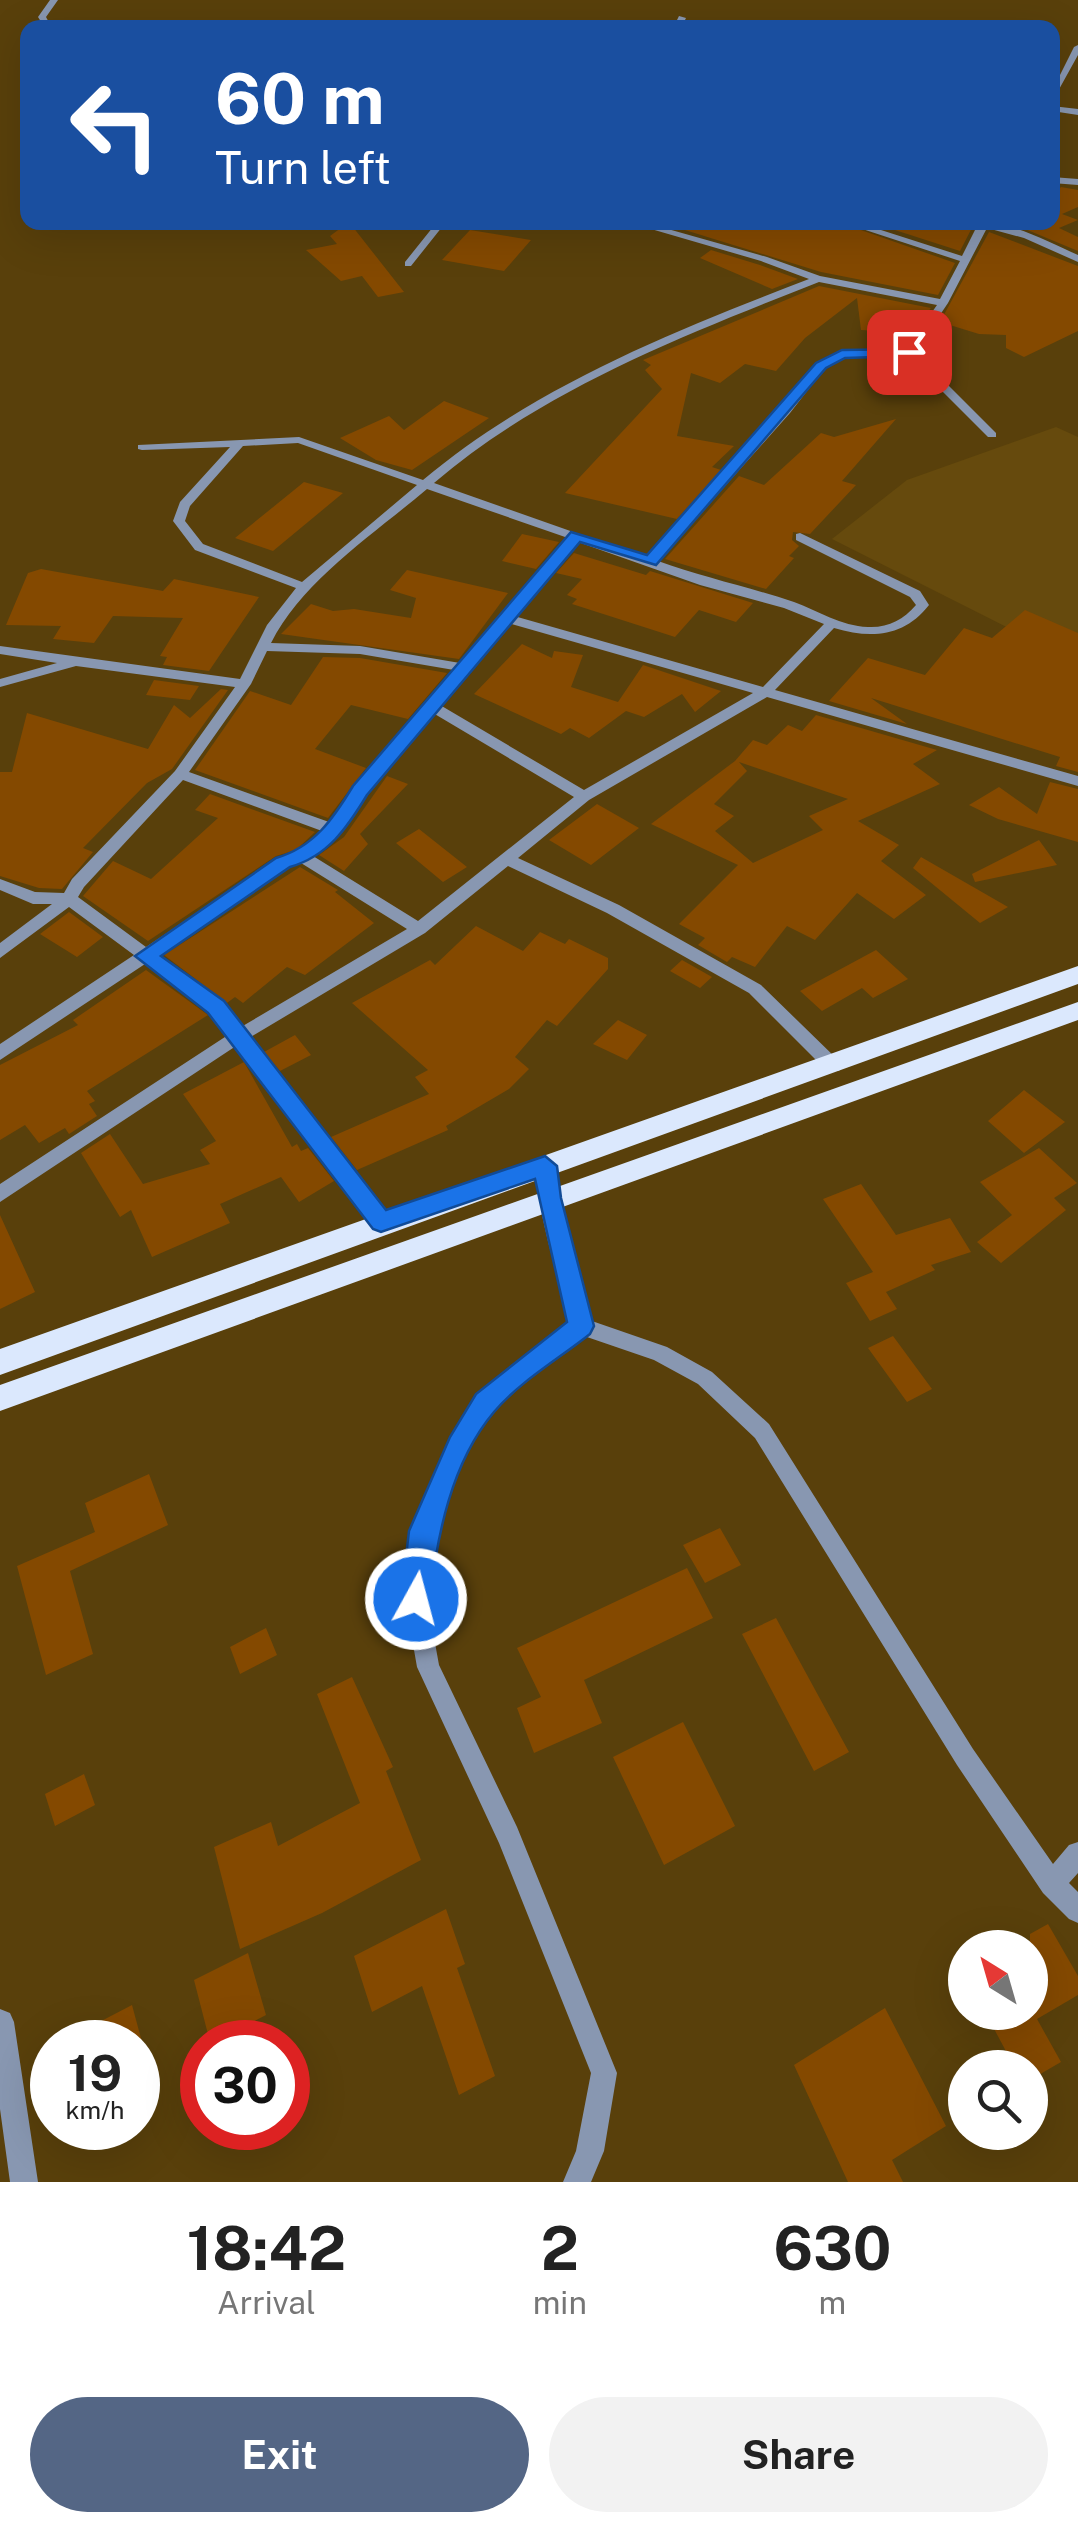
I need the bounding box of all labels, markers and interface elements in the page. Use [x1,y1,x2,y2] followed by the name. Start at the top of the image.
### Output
[215,57,385,140] text: 60 m
[50,60,180,190] icon: left
[215,141,391,194] text: Turn left
[867,310,952,395] pin
[882,325,937,380] icon: arrive
[364,1547,468,1651] position arrow
[948,1930,1048,2030] north arrow
[948,1930,1048,2150] map controls
[180,2020,310,2150] speed limit sign: 30
[68,2043,122,2102] text: 19
[948,2050,1048,2150] button: search
[66,2095,124,2125] text: km/h
[187,2213,346,2284] text: 18:42
[541,2213,579,2284] text: 2
[774,2213,891,2284] text: 630
[217,2284,316,2321] text: Arrival
[533,2284,587,2321] text: min
[819,2284,846,2321] text: m
[30,2397,529,2512] button: Exit
[549,2397,1048,2512] button: Share

